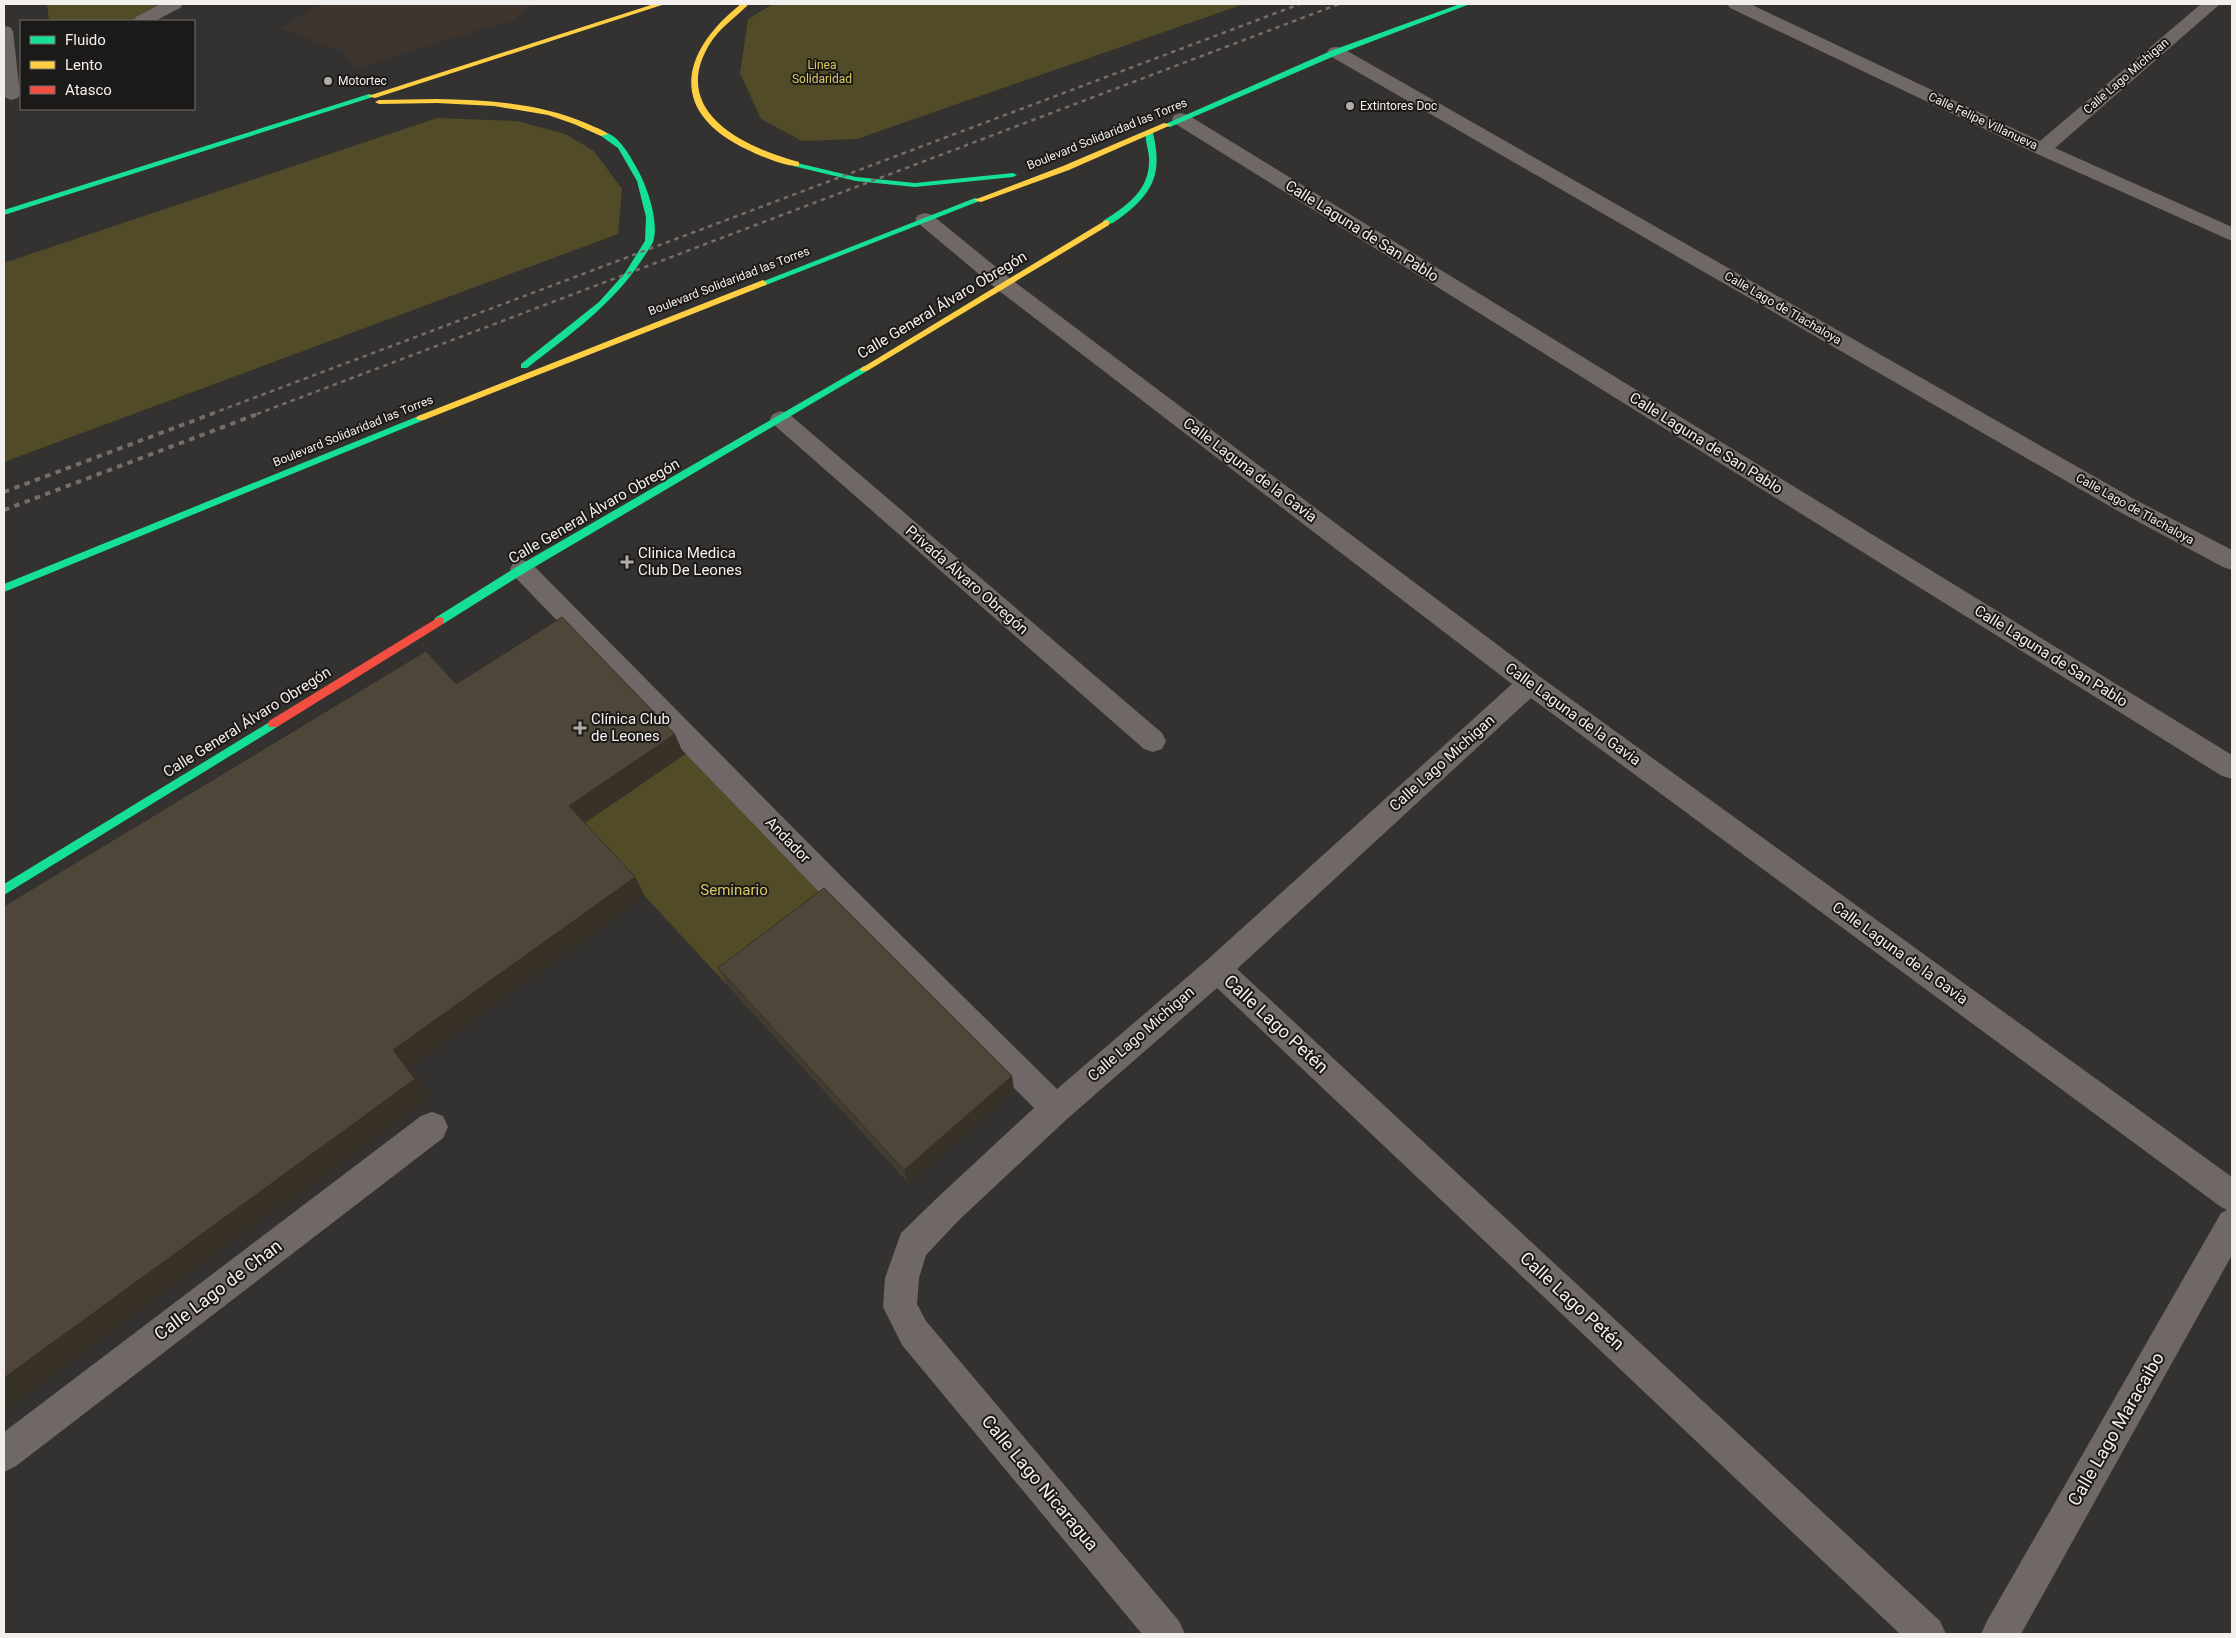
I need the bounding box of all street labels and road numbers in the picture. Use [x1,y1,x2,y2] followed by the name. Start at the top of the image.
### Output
[2081,35,2171,117] street label: Calle Lago Michigan
[1926,90,2040,152] street label: Calle Felipe Villanueva
[1025,95,1189,173] street label: Boulevard Solidaridad las Torres
[1282,176,1442,286] street label: Calle Laguna de San Pablo
[646,244,812,318] street label: Boulevard Solidaridad las Torres
[854,247,1030,363] street label: Calle General Álvaro Obregón
[1722,269,1844,347] street label: Calle Lago de Tlachaloya
[1626,388,1786,498] street label: Calle Laguna de San Pablo
[271,392,435,470] street label: Boulevard Solidaridad las Torres
[1179,414,1321,526] street label: Calle Laguna de la Gavia
[505,455,683,567] street label: Calle General Álvaro Obregón
[2074,471,2196,547] street label: Calle Lago de Tlachaloya
[902,522,1032,638] street label: Privada Álvaro Obregón
[1971,601,2131,711] street label: Calle Laguna de San Pablo
[1502,659,1644,769] street label: Calle Laguna de la Gavia
[160,663,334,781] street label: Calle General Álvaro Obregón
[1386,711,1498,815] street label: Calle Lago Michigan
[762,813,814,867] street label: Andador
[1829,898,1971,1008] street label: Calle Laguna de la Gavia
[1220,970,1333,1077] street label: Calle Lago Petén
[1084,983,1198,1085] street label: Calle Lago Michigan
[150,1235,286,1344] street label: Calle Lago de Chan
[1516,1247,1629,1354] street label: Calle Lago Petén
[2063,1348,2168,1509] street label: Calle Lago Maracaibo
[978,1411,1103,1555] street label: Calle Lago Nicaragua

